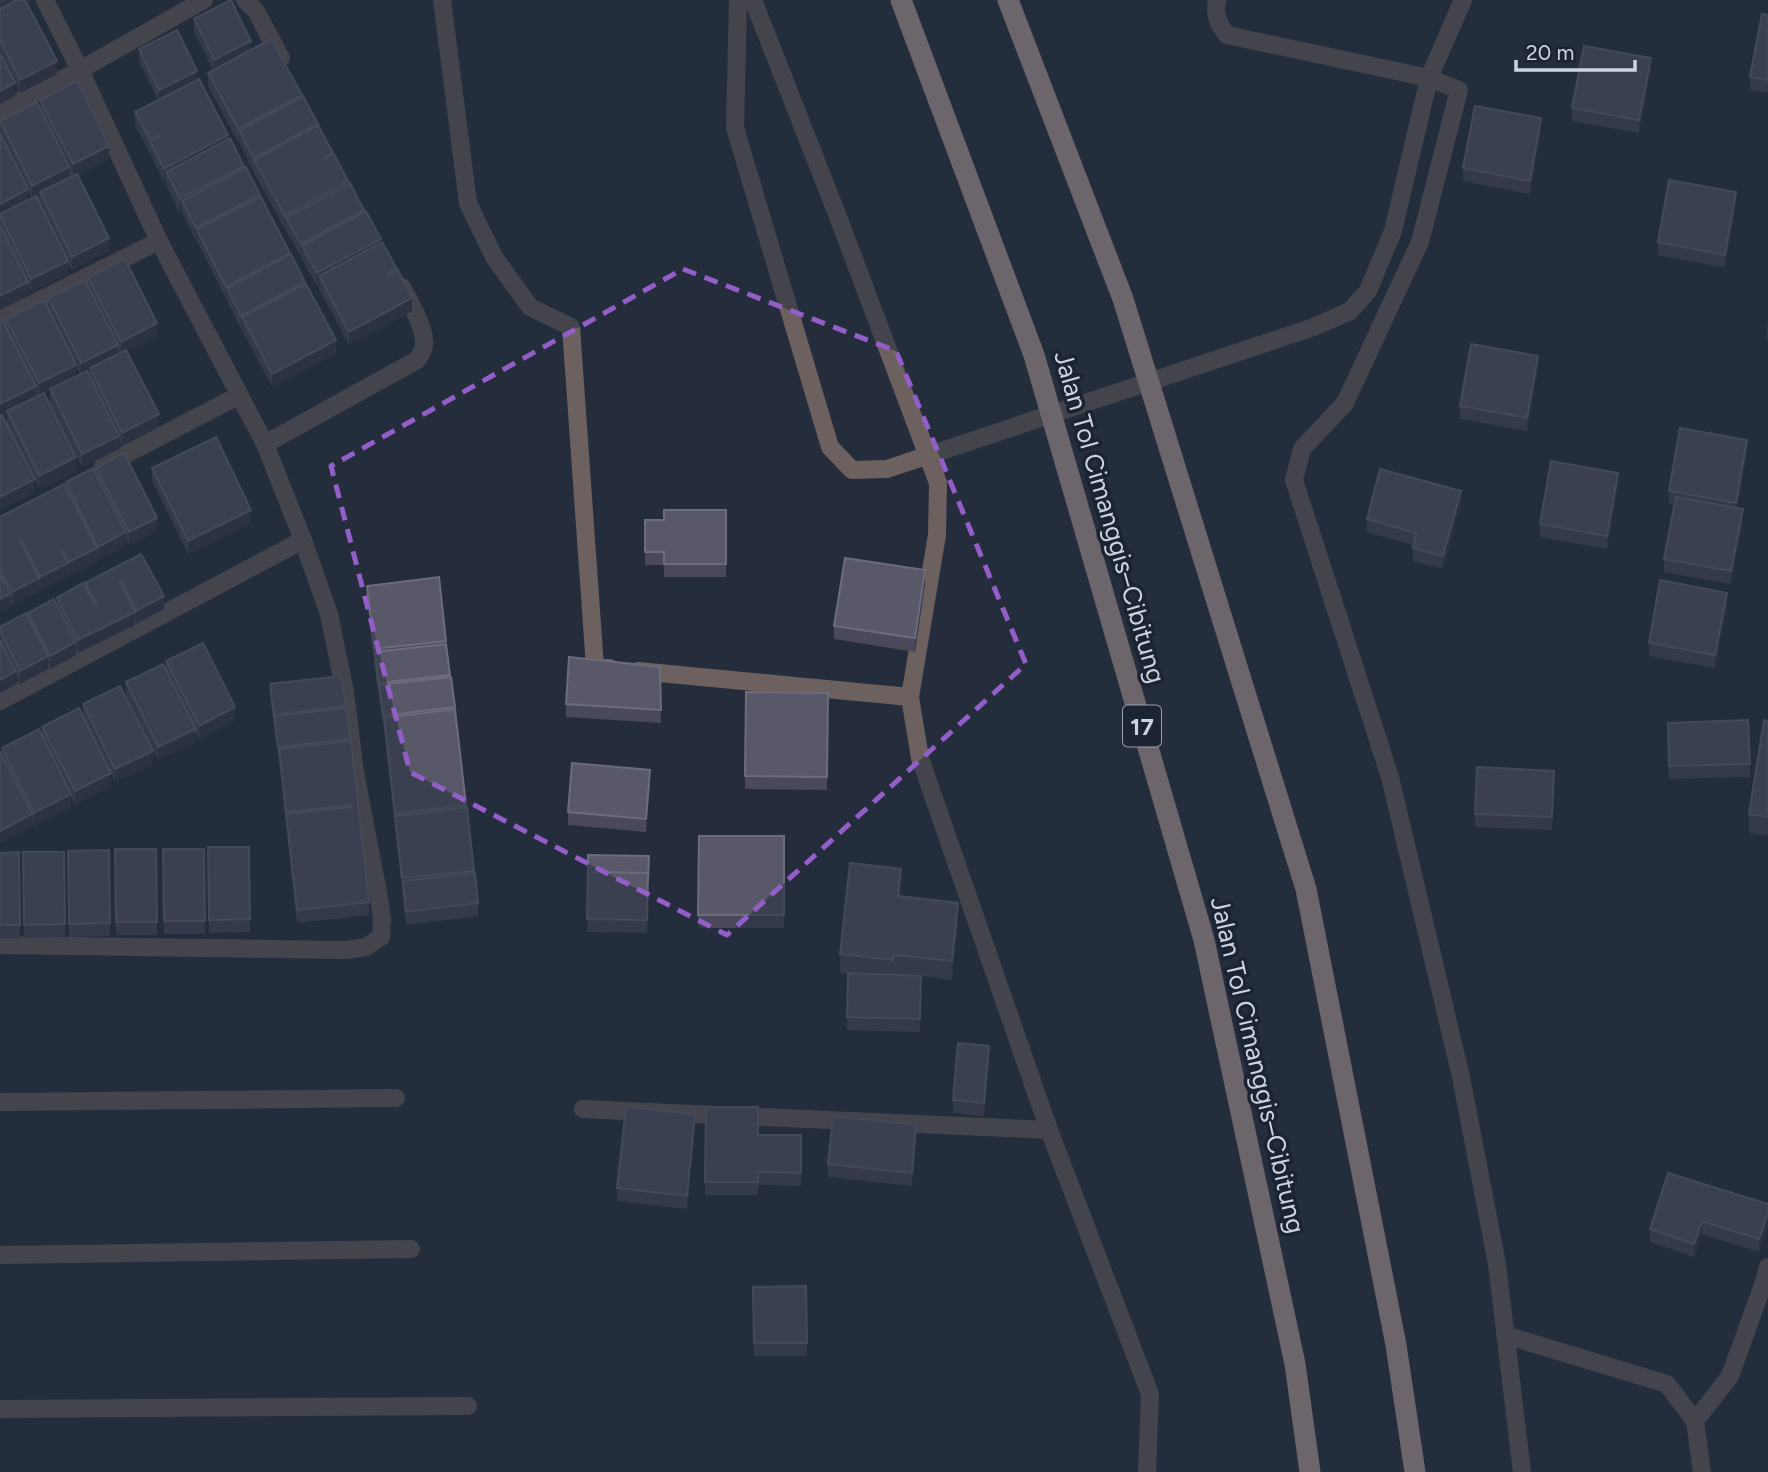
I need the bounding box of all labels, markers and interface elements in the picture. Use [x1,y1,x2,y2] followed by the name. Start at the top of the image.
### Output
[1516,28,1635,72] scale bar
[1526,40,1574,65] text: 20 m
[1047,347,1173,687] street label: Jalan Tol Cimanggis–Cibitung
[1123,706,1161,746] road number: 17
[1204,894,1312,1236] street label: Jalan Tol Cimanggis–Cibitung

